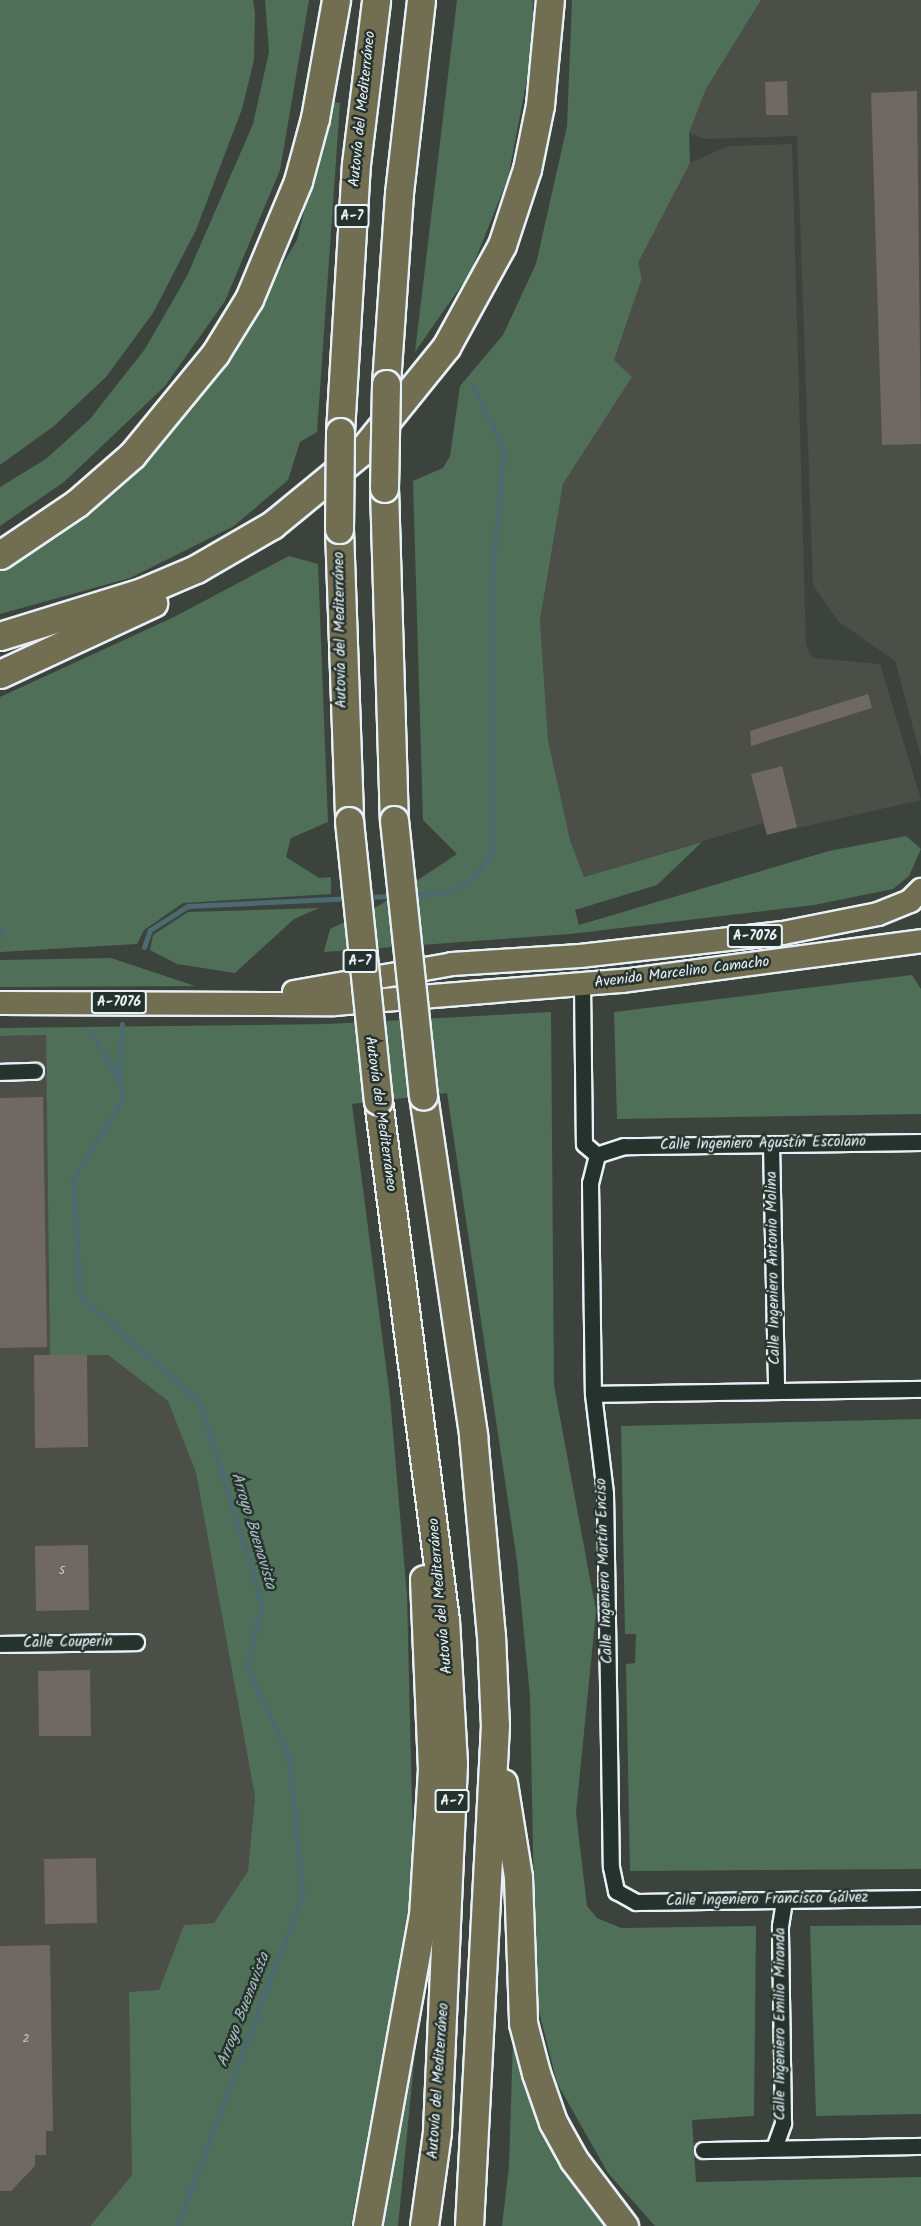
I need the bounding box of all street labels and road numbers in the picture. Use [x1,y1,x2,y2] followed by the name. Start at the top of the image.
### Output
[346,30,380,188] street label: Autovía del Mediterráneo
[334,205,370,227] road number: A-7
[331,552,351,708] street label: Autovía del Mediterráneo
[726,925,783,947] road number: A-7076
[342,950,378,972] road number: A-7
[594,953,770,993] street label: Avenida Marcelino Camacho
[90,991,148,1013] road number: A-7076
[360,1035,400,1193] street label: Autovía del Mediterráneo
[660,1133,866,1155] street label: Calle Ingeniero Agustín Escolano
[763,1171,785,1365] street label: Calle Ingeniero Antonio Molina
[593,1478,617,1664] street label: Calle Ingeniero Martín Enciso
[425,1517,457,1675] street label: Autovía del Mediterráneo
[23,1633,113,1653] street label: Calle Couperin
[434,1790,470,1812] road number: A-7
[666,1889,868,1911] street label: Calle Ingeniero Francisco Gálvez
[772,1927,790,2121] street label: Calle Ingeniero Emilio Miranda
[425,2002,453,2160] street label: Autovía del Mediterráneo

